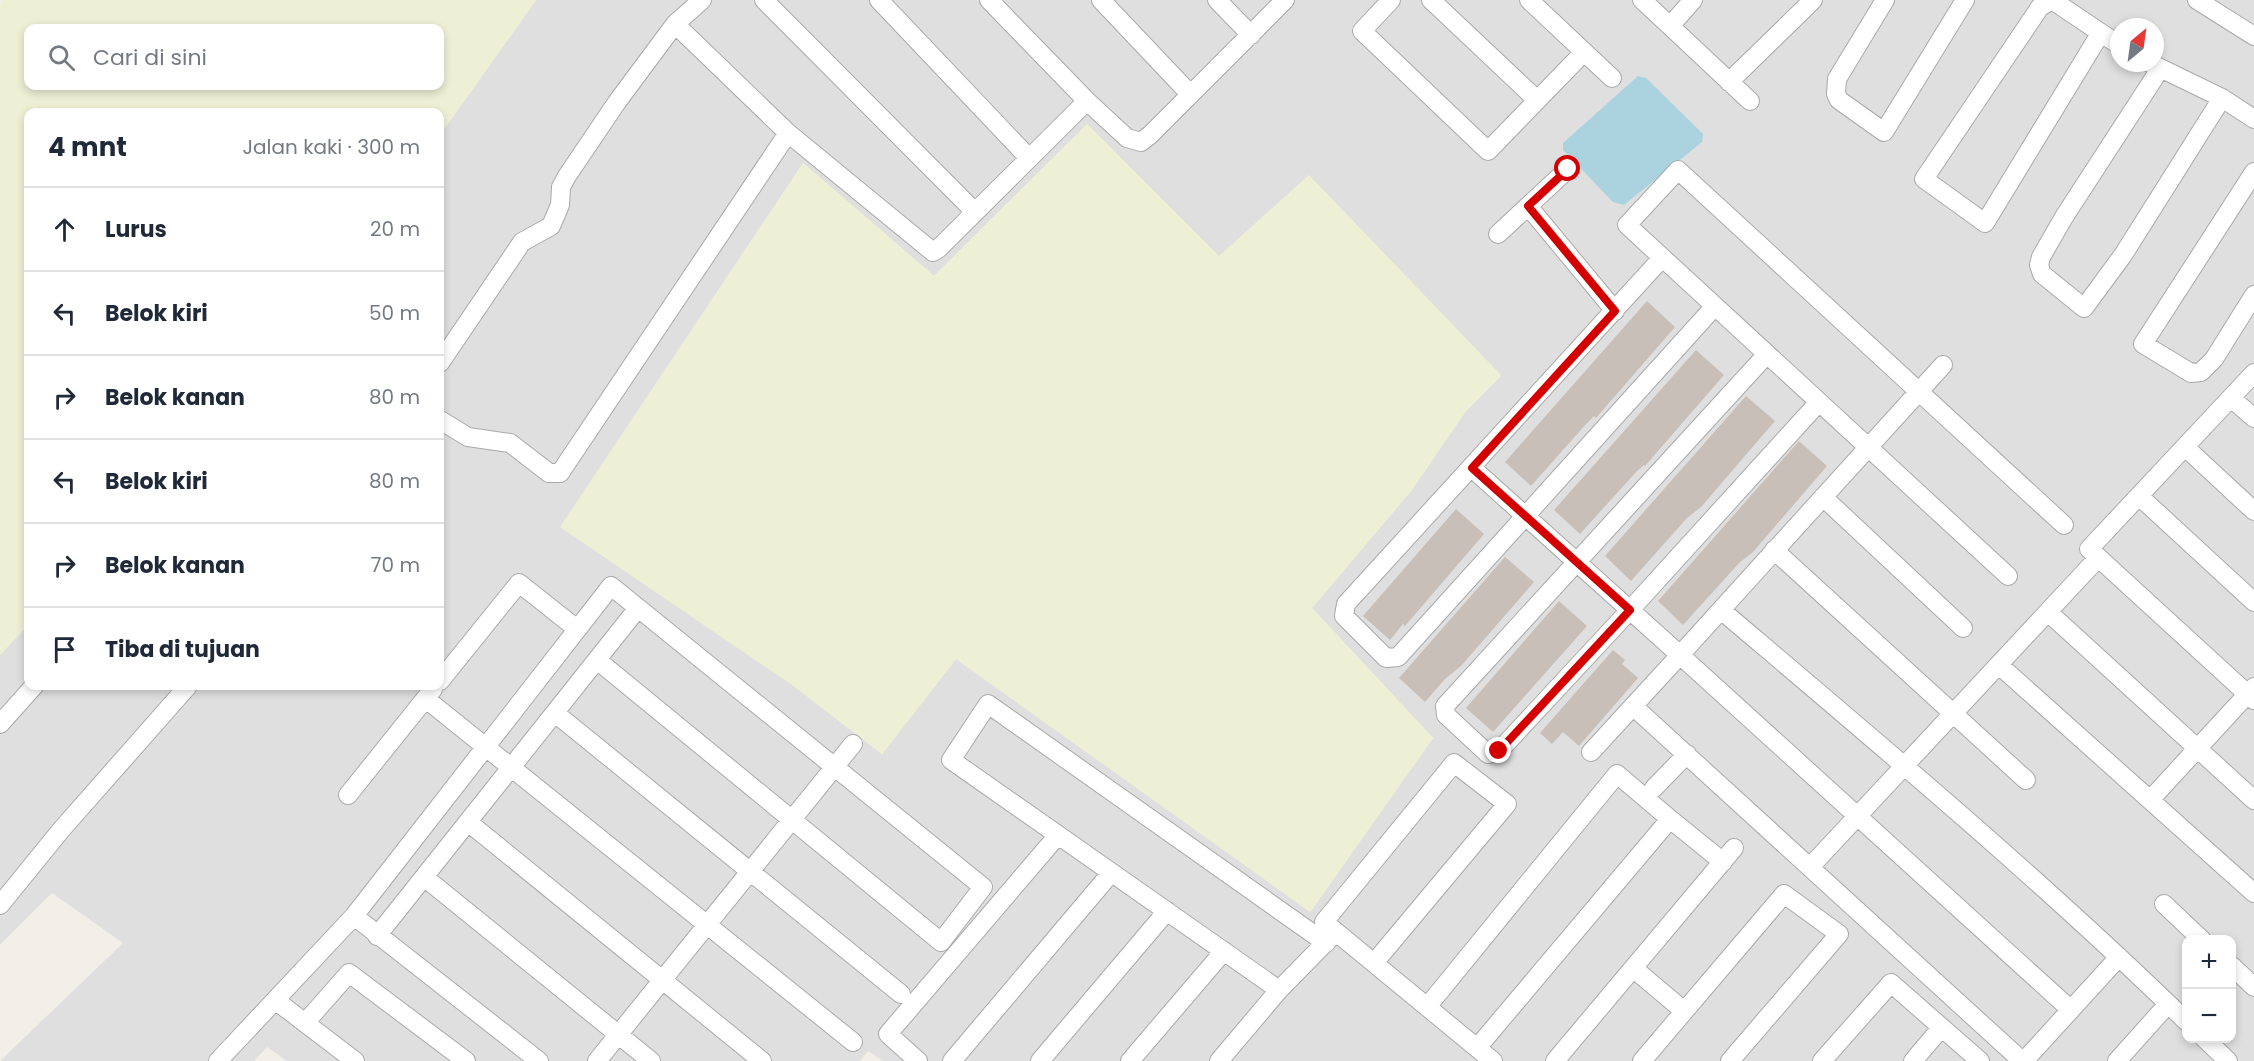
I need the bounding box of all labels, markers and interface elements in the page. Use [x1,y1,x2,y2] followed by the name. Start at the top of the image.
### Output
[2110,18,2164,72] north arrow
[24,24,444,90] search box
[45,41,78,74] icon: search
[93,42,207,73] text: Cari di sini
[48,129,127,165] text: 4 mnt
[243,133,420,161] text: Jalan kaki · 300 m
[1554,155,1580,181] route start
[48,213,81,246] icon: ahead
[105,214,167,245] text: Lurus
[370,215,420,243] text: 20 m
[48,297,81,330] icon: left
[105,298,208,329] text: Belok kiri
[369,299,420,327] text: 50 m
[48,381,81,414] icon: right
[105,382,245,413] text: Belok kanan
[369,383,420,411] text: 80 m
[48,465,81,498] icon: left
[105,466,208,497] text: Belok kiri
[369,467,420,495] text: 80 m
[48,549,81,582] icon: right
[105,550,245,581] text: Belok kanan
[371,551,420,579] text: 70 m
[48,633,81,666] icon: arrive
[105,634,260,665] text: Tiba di tujuan
[1485,737,1511,763] route end
[2182,935,2236,1043] map controls
[2182,935,2236,989] button: +
[2182,989,2236,1043] button: −

